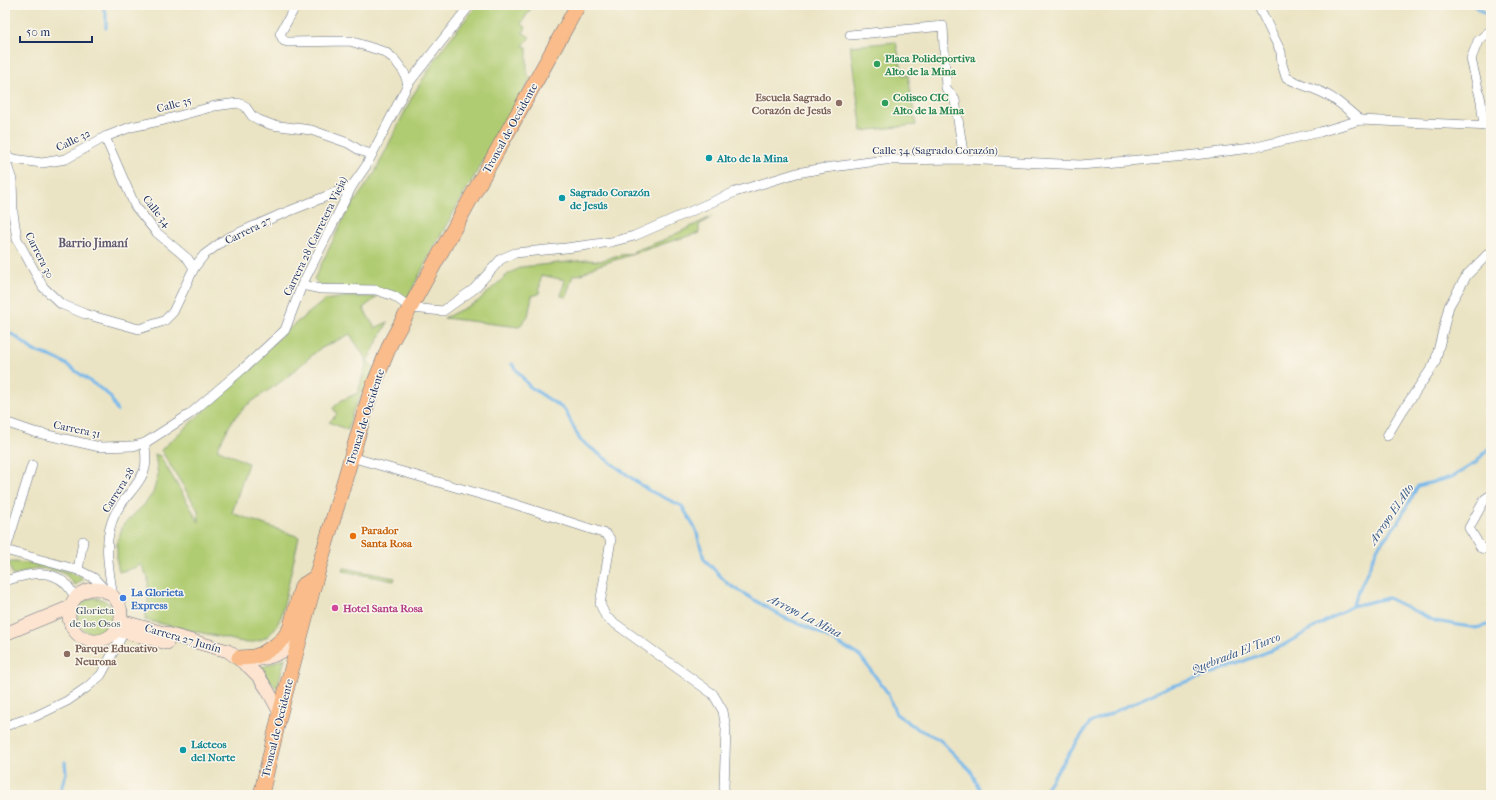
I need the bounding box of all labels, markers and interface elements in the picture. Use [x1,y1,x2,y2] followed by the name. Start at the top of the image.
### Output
[20,18,92,44] scale bar
[26,25,50,39] text: 50 m
[884,52,976,78] place label: Placa Polideportiva Alto de la Mina
[872,59,882,69] marker: Placa Polideportiva Alto de la Mina
[480,80,541,176] street label: Troncal de Occidente
[752,91,831,117] place label: Escuela Sagrado Corazón de Jesús
[892,91,965,117] place label: Coliseo CIC Alto de la Mina
[155,94,193,115] street label: Calle 35
[834,98,844,108] marker: Escuela Sagrado Corazón de Jesús
[880,98,890,108] marker: Coliseo CIC Alto de la Mina
[54,126,93,154] street label: Calle 32
[872,144,998,157] street label: Calle 34 (Sagrado Corazón)
[716,152,789,165] place label: Alto de la Mina
[704,153,714,163] marker: Alto de la Mina
[281,174,350,298] street label: Carrera 28 (Carretera Vieja)
[570,186,650,212] place label: Sagrado Corazón de Jesús
[140,193,174,230] street label: Calle 34
[557,193,567,203] marker: Sagrado Corazón de Jesús
[223,214,274,247] street label: Carrera 27
[22,230,57,280] street label: Carrera 30
[58,236,128,251] district label: Barrio Jimaní
[344,367,387,467] street label: Troncal de Occidente
[52,418,102,441] street label: Carrera 31
[100,465,137,515] street label: Carrera 28
[1364,481,1416,549] water label: Arroyo El Alto
[361,524,413,550] place label: Parador Santa Rosa
[348,531,358,541] marker: Parador Santa Rosa
[131,586,185,612] place label: La Glorieta Express
[764,591,844,640] water label: Arroyo La Mina
[118,593,128,603] marker: La Glorieta Express
[343,602,424,615] place label: Hotel Santa Rosa
[330,603,340,613] marker: Hotel Santa Rosa
[69,604,121,630] park label: Glorieta de los Osos
[143,621,223,656] street label: Carrera 27 Junín
[1189,630,1283,678] water label: Quebrada El Turco
[75,642,158,668] place label: Parque Educativo Neurona
[62,649,72,659] marker: Parque Educativo Neurona
[259,677,296,779] street label: Troncal de Occidente
[191,738,236,764] place label: Lácteos del Norte
[178,745,188,755] marker: Lácteos del Norte

